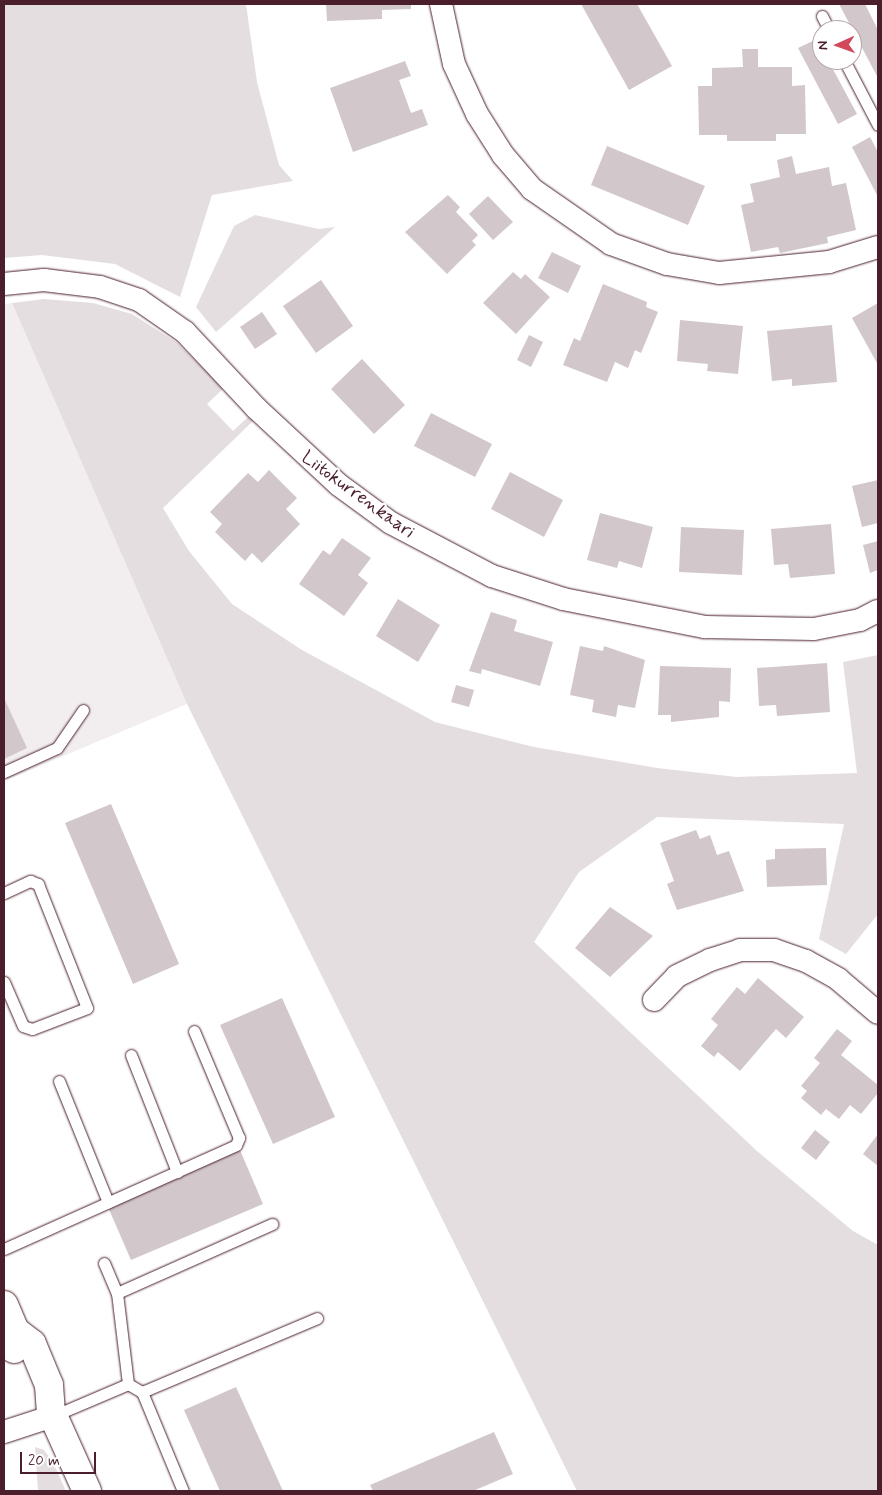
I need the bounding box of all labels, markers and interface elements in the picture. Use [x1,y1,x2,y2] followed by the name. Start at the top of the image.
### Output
[812,20,862,70] north arrow
[814,41,832,50] text: N
[297,446,419,544] street label: Liitokurrenkaari
[22,1442,99,1474] scale bar
[28,1451,60,1471] text: 20 m

